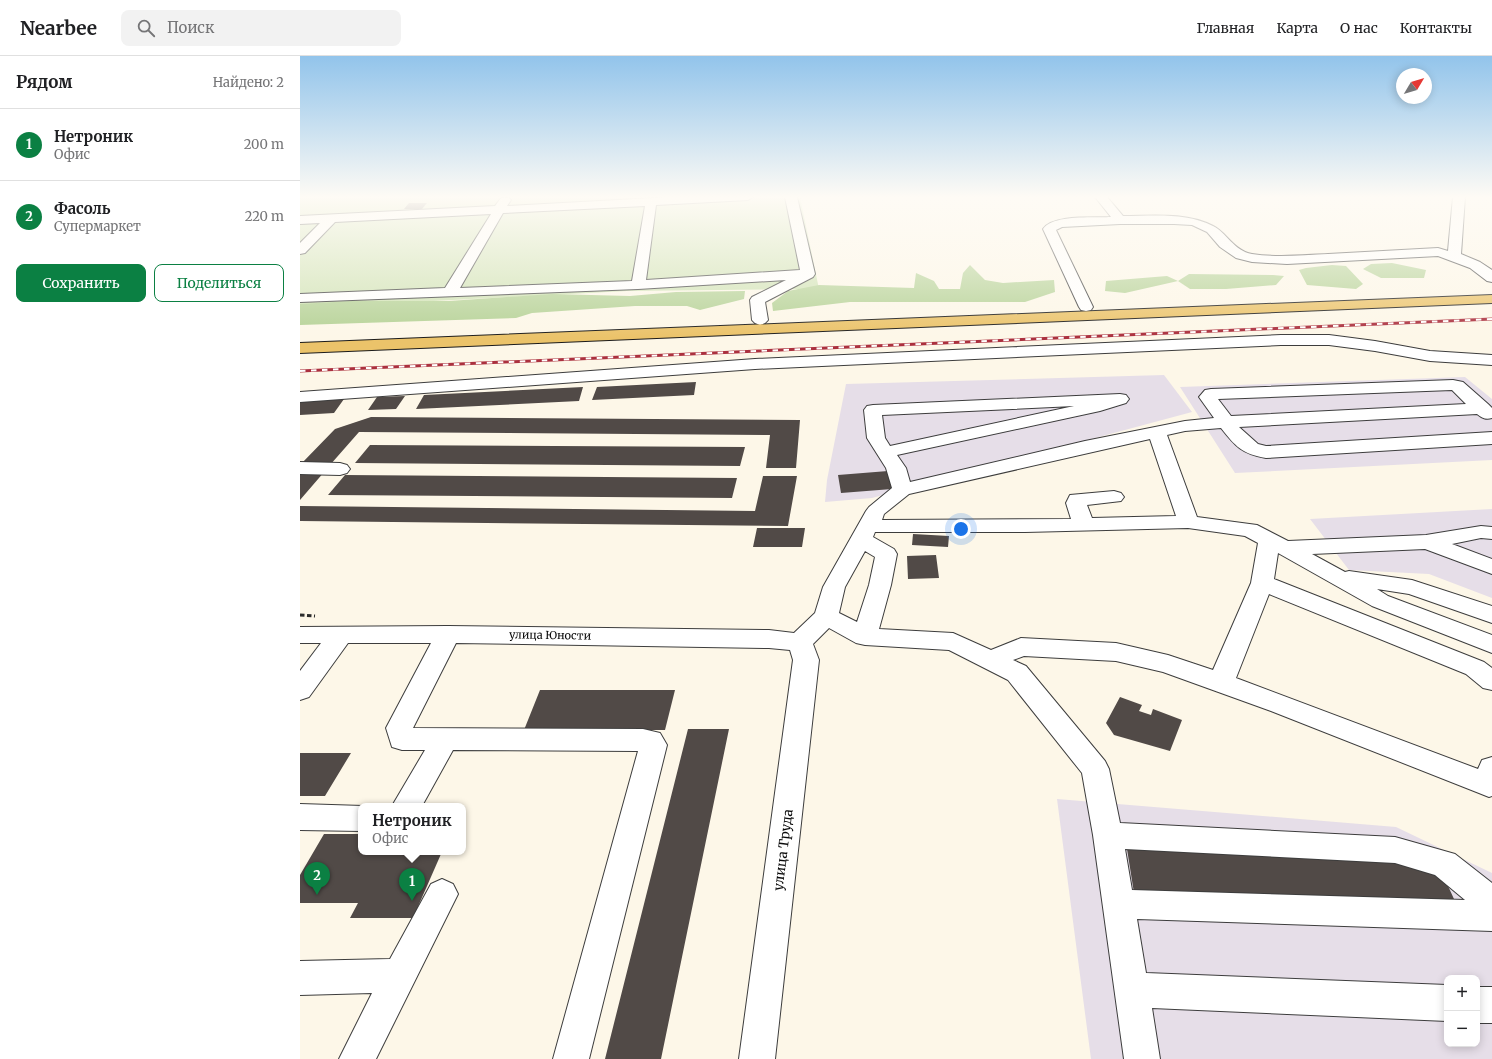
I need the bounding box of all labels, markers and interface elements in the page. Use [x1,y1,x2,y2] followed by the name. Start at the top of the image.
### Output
[121,10,401,46] search box
[20,16,97,40] text: Nearbee
[135,17,157,39] icon: search
[167,18,214,37] text: Поиск
[1196,19,1254,37] text: Главная
[1276,19,1318,37] text: Карта
[1340,19,1378,37] text: О нас
[1400,19,1472,37] text: Контакты
[1396,68,1432,104] north arrow
[16,71,72,93] text: Рядом
[213,74,284,91] text: Найдено: 2
[54,127,133,146] text: Нетроник
[26,136,32,153] text: 1
[244,136,284,153] text: 200 m
[54,146,90,163] text: Офис
[54,199,110,218] text: Фасоль
[25,208,33,225] text: 2
[245,208,284,225] text: 220 m
[54,218,141,235] text: Супермаркет
[16,264,146,302] button: Сохранить
[154,264,284,302] button: Поделиться
[951,519,971,539] your location
[509,627,592,643] street label: улица Юности
[358,803,466,855] popup
[770,808,796,892] street label: улица Труда
[372,811,452,830] text: Нетроник
[372,830,408,847] text: Офис
[304,862,330,895] pin: 2
[399,868,425,901] pin: 1
[1444,975,1480,1047] map controls
[1444,975,1480,1011] button: +
[1444,1011,1480,1047] button: −

